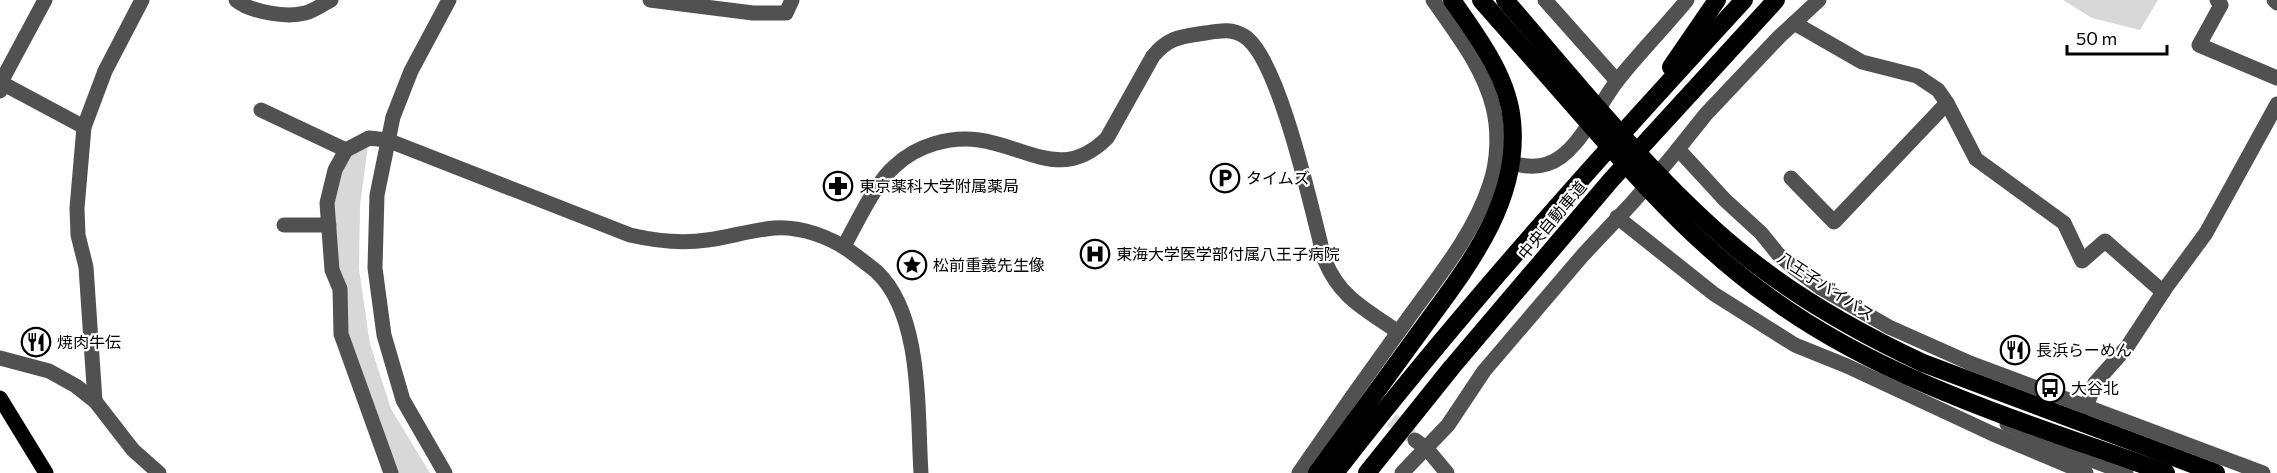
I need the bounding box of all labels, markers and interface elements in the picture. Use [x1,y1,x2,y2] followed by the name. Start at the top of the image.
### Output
[2067,18,2168,56] scale bar
[2076,27,2117,49] text: 50 m
[1209,162,1241,194] parking icon: タイムズ
[1246,168,1310,187] place label: タイムズ
[822,170,854,202] pharmacy icon: 東京薬科大学附属薬局
[859,176,1019,195] place label: 東京薬科大学附属薬局
[1513,177,1590,263] street label: 中央自動車道
[1079,238,1111,270] hospital icon: 東海大学医学部付属八王子病院
[1116,244,1340,263] place label: 東海大学医学部付属八王子病院
[1774,247,1878,324] street label: 八王子バイパス
[896,249,928,281] place icon: 松前重義先生像
[933,255,1045,274] place label: 松前重義先生像
[20,326,52,358] restaurant icon: 焼肉牛伝
[57,332,121,351] place label: 焼肉牛伝
[1999,334,2031,366] restaurant icon: 長浜らーめん
[2036,340,2132,359] place label: 長浜らーめん
[2034,372,2066,404] bus stop icon: 大谷北
[2071,378,2119,397] place label: 大谷北

